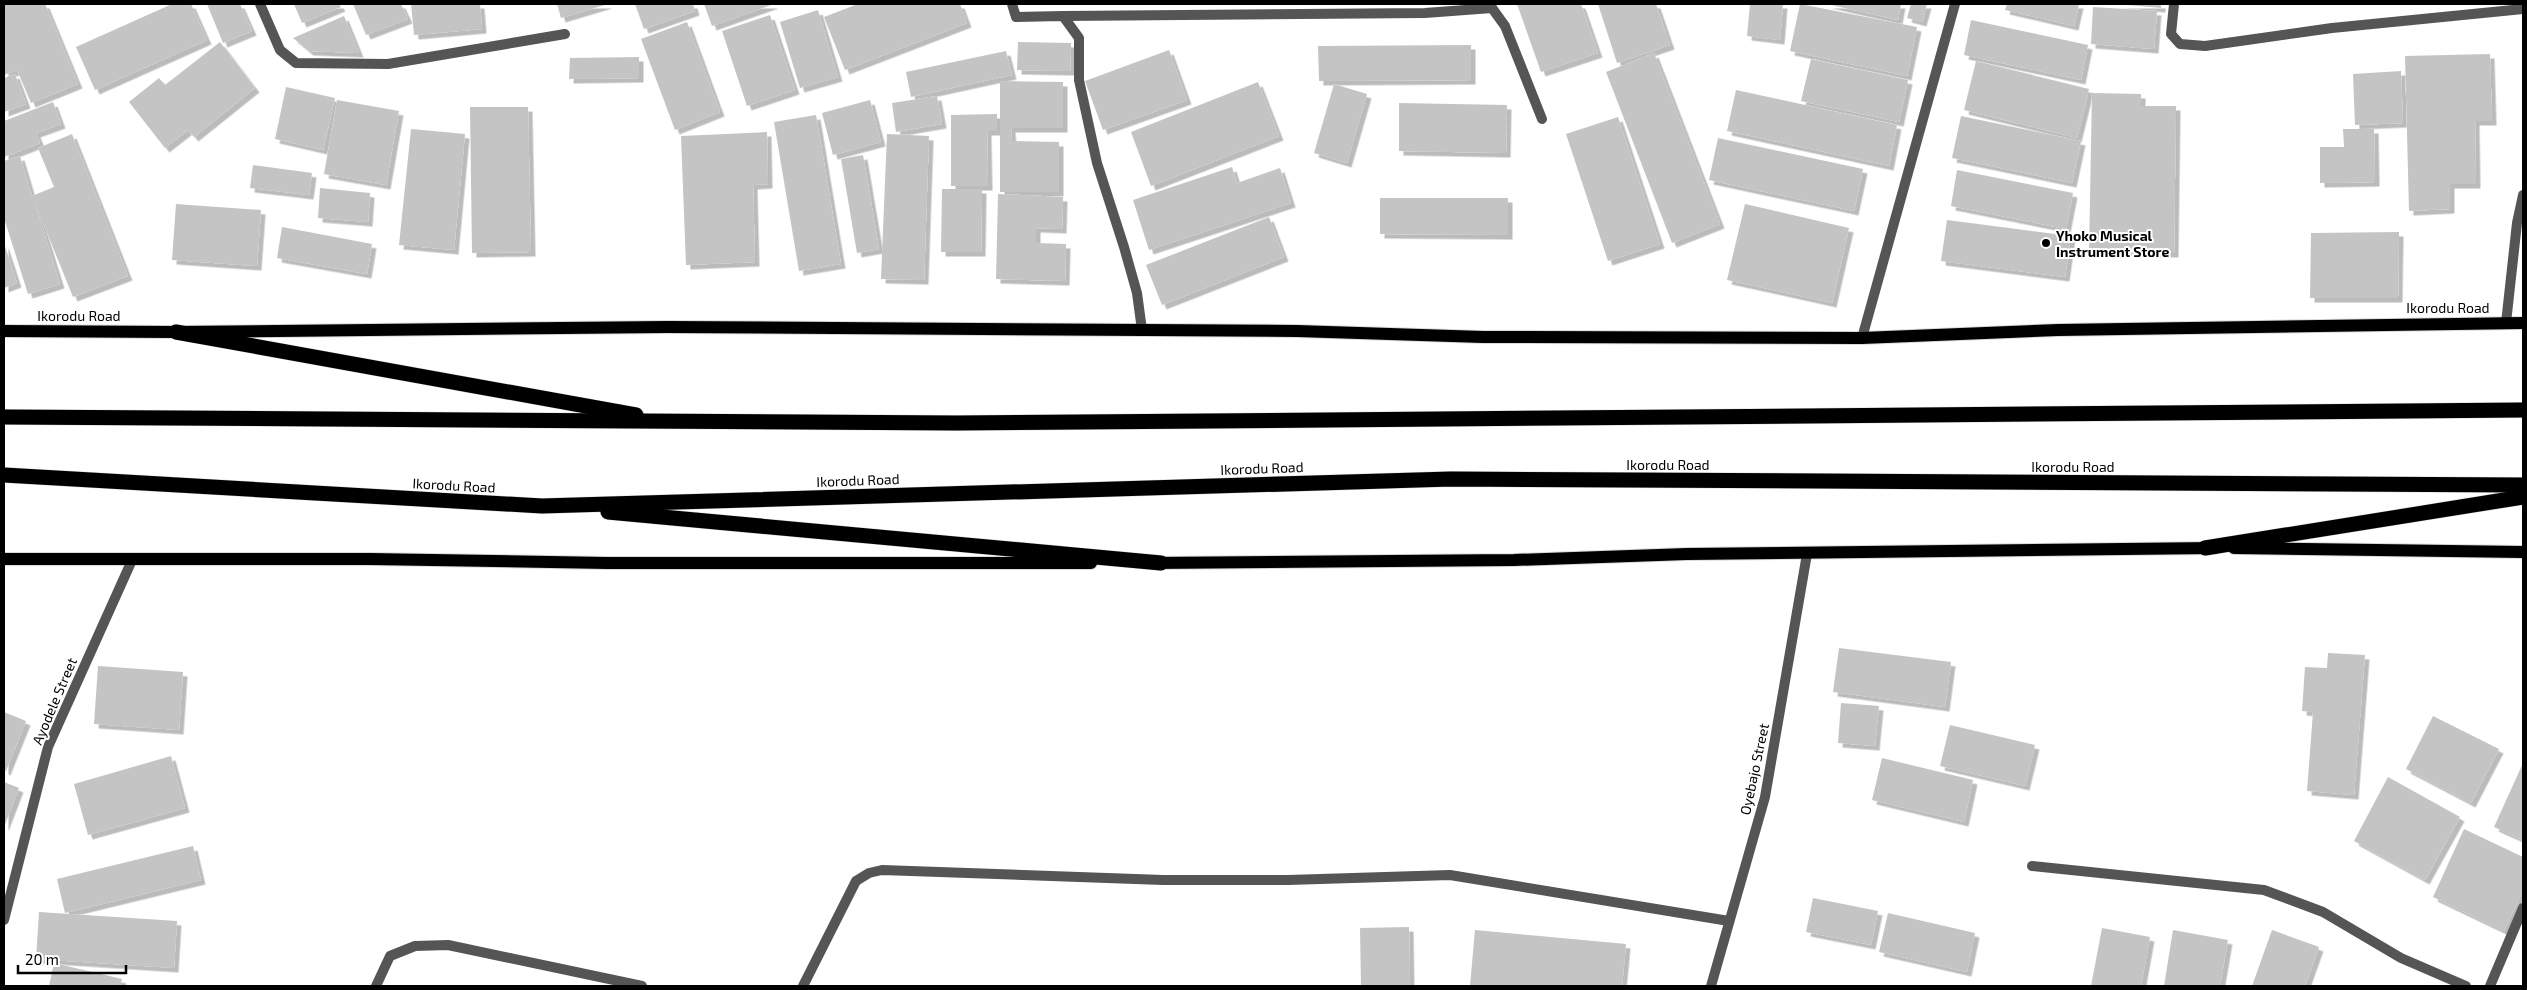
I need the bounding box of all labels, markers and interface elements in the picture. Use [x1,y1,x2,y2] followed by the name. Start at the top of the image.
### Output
[2056,227,2169,260] place label: Yhoko Musical Instrument Store
[2040,237,2052,249] marker: Yhoko Musical Instrument Store
[2406,299,2490,316] street label: Ikorodu Road
[37,307,121,324] street label: Ikorodu Road
[1626,456,1710,473] street label: Ikorodu Road
[1220,458,1304,478] street label: Ikorodu Road
[2031,458,2115,475] street label: Ikorodu Road
[816,470,900,490] street label: Ikorodu Road
[412,474,496,496] street label: Ikorodu Road
[28,655,80,747] street label: Ayodele Street
[1736,722,1772,816] street label: Oyebajo Street
[18,942,125,974] scale bar
[25,950,59,968] text: 20 m

